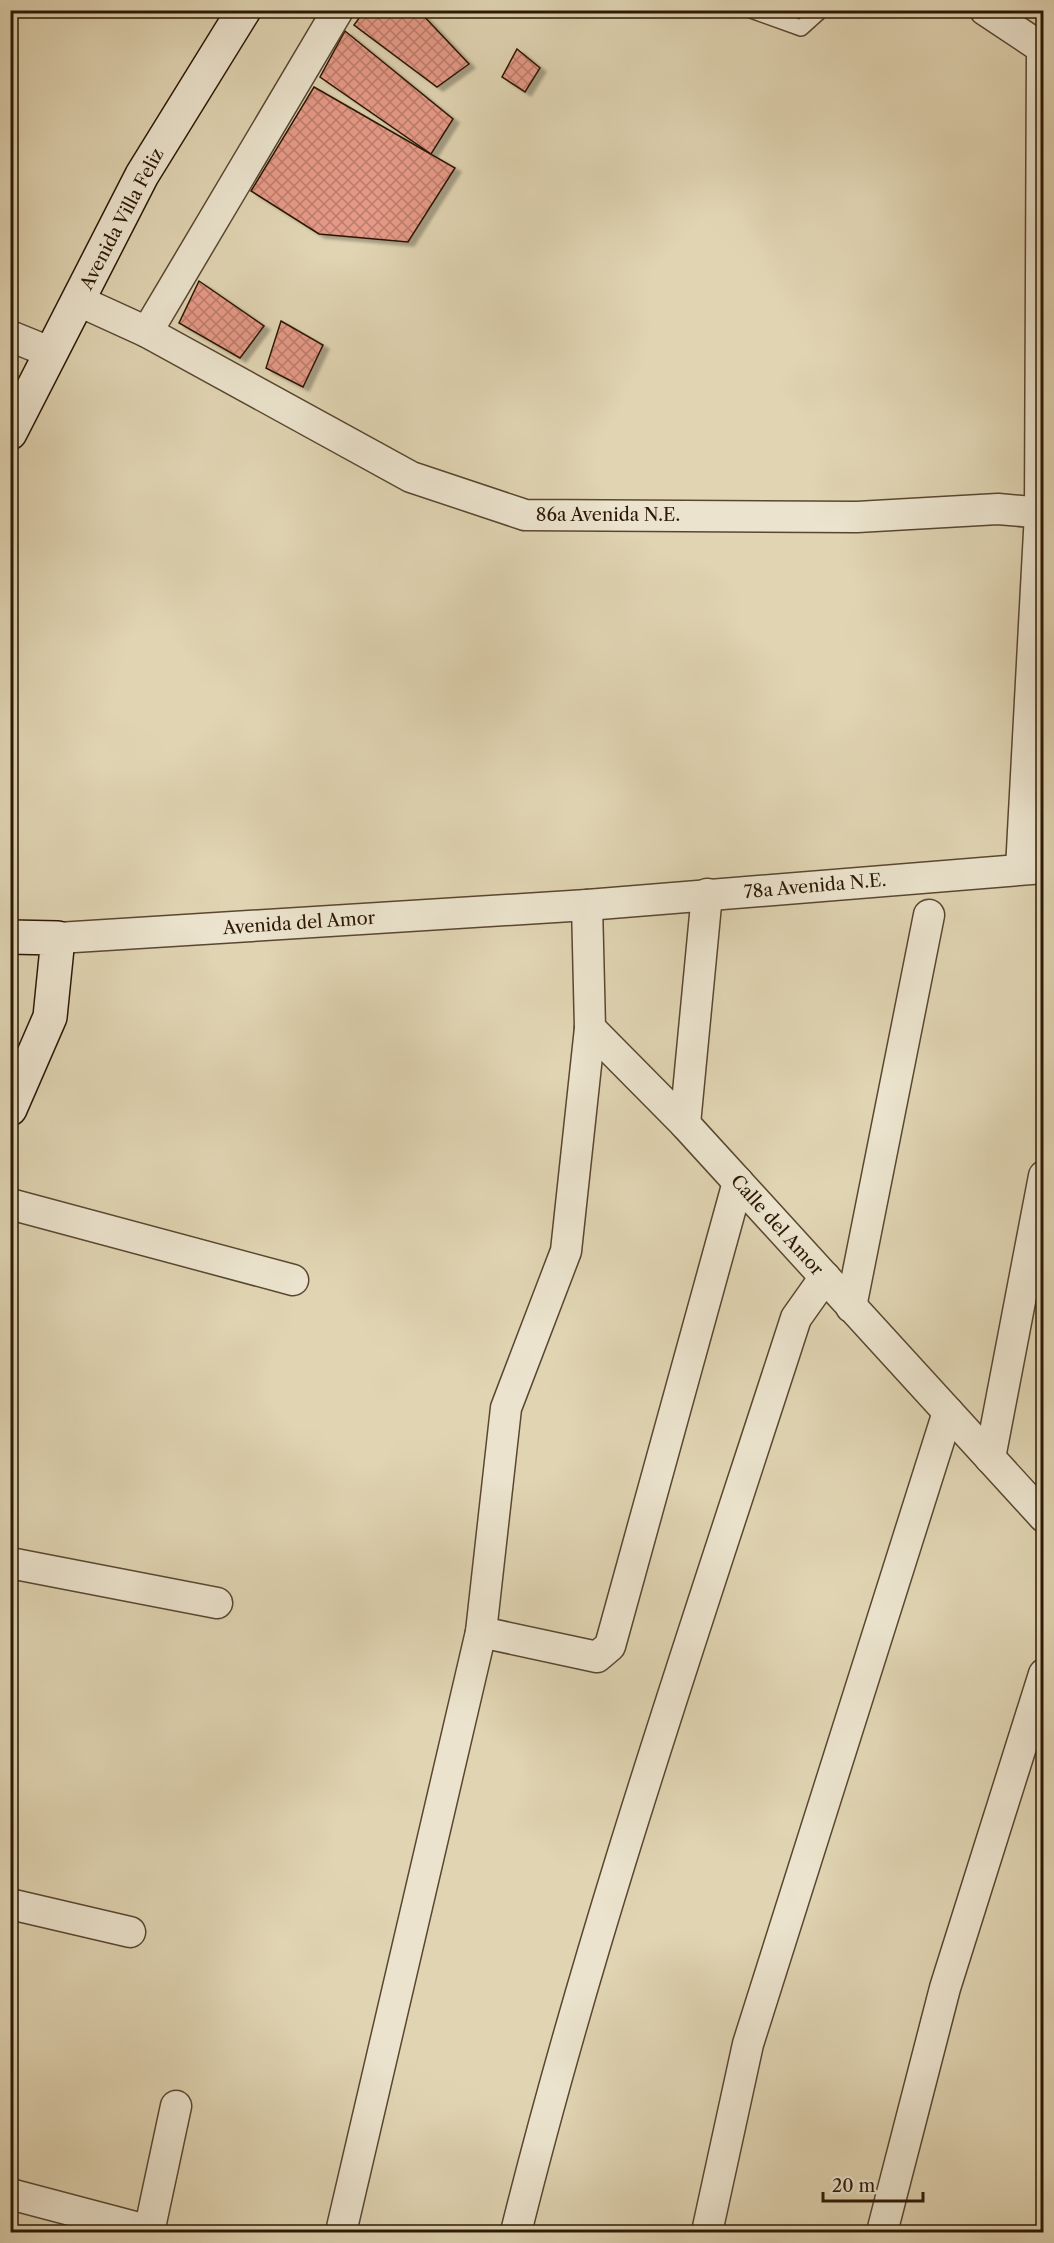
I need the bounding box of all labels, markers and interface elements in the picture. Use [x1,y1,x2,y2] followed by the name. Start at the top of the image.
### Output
[75,145,169,294] street label: Avenida Villa Feliz
[536,504,680,526] street label: 86a Avenida N.E.
[743,869,887,903] street label: 78a Avenida N.E.
[221,907,376,939] street label: Avenida del Amor
[726,1170,828,1280] street label: Calle del Amor
[823,2165,924,2203] scale bar
[832,2175,876,2197] text: 20 m

